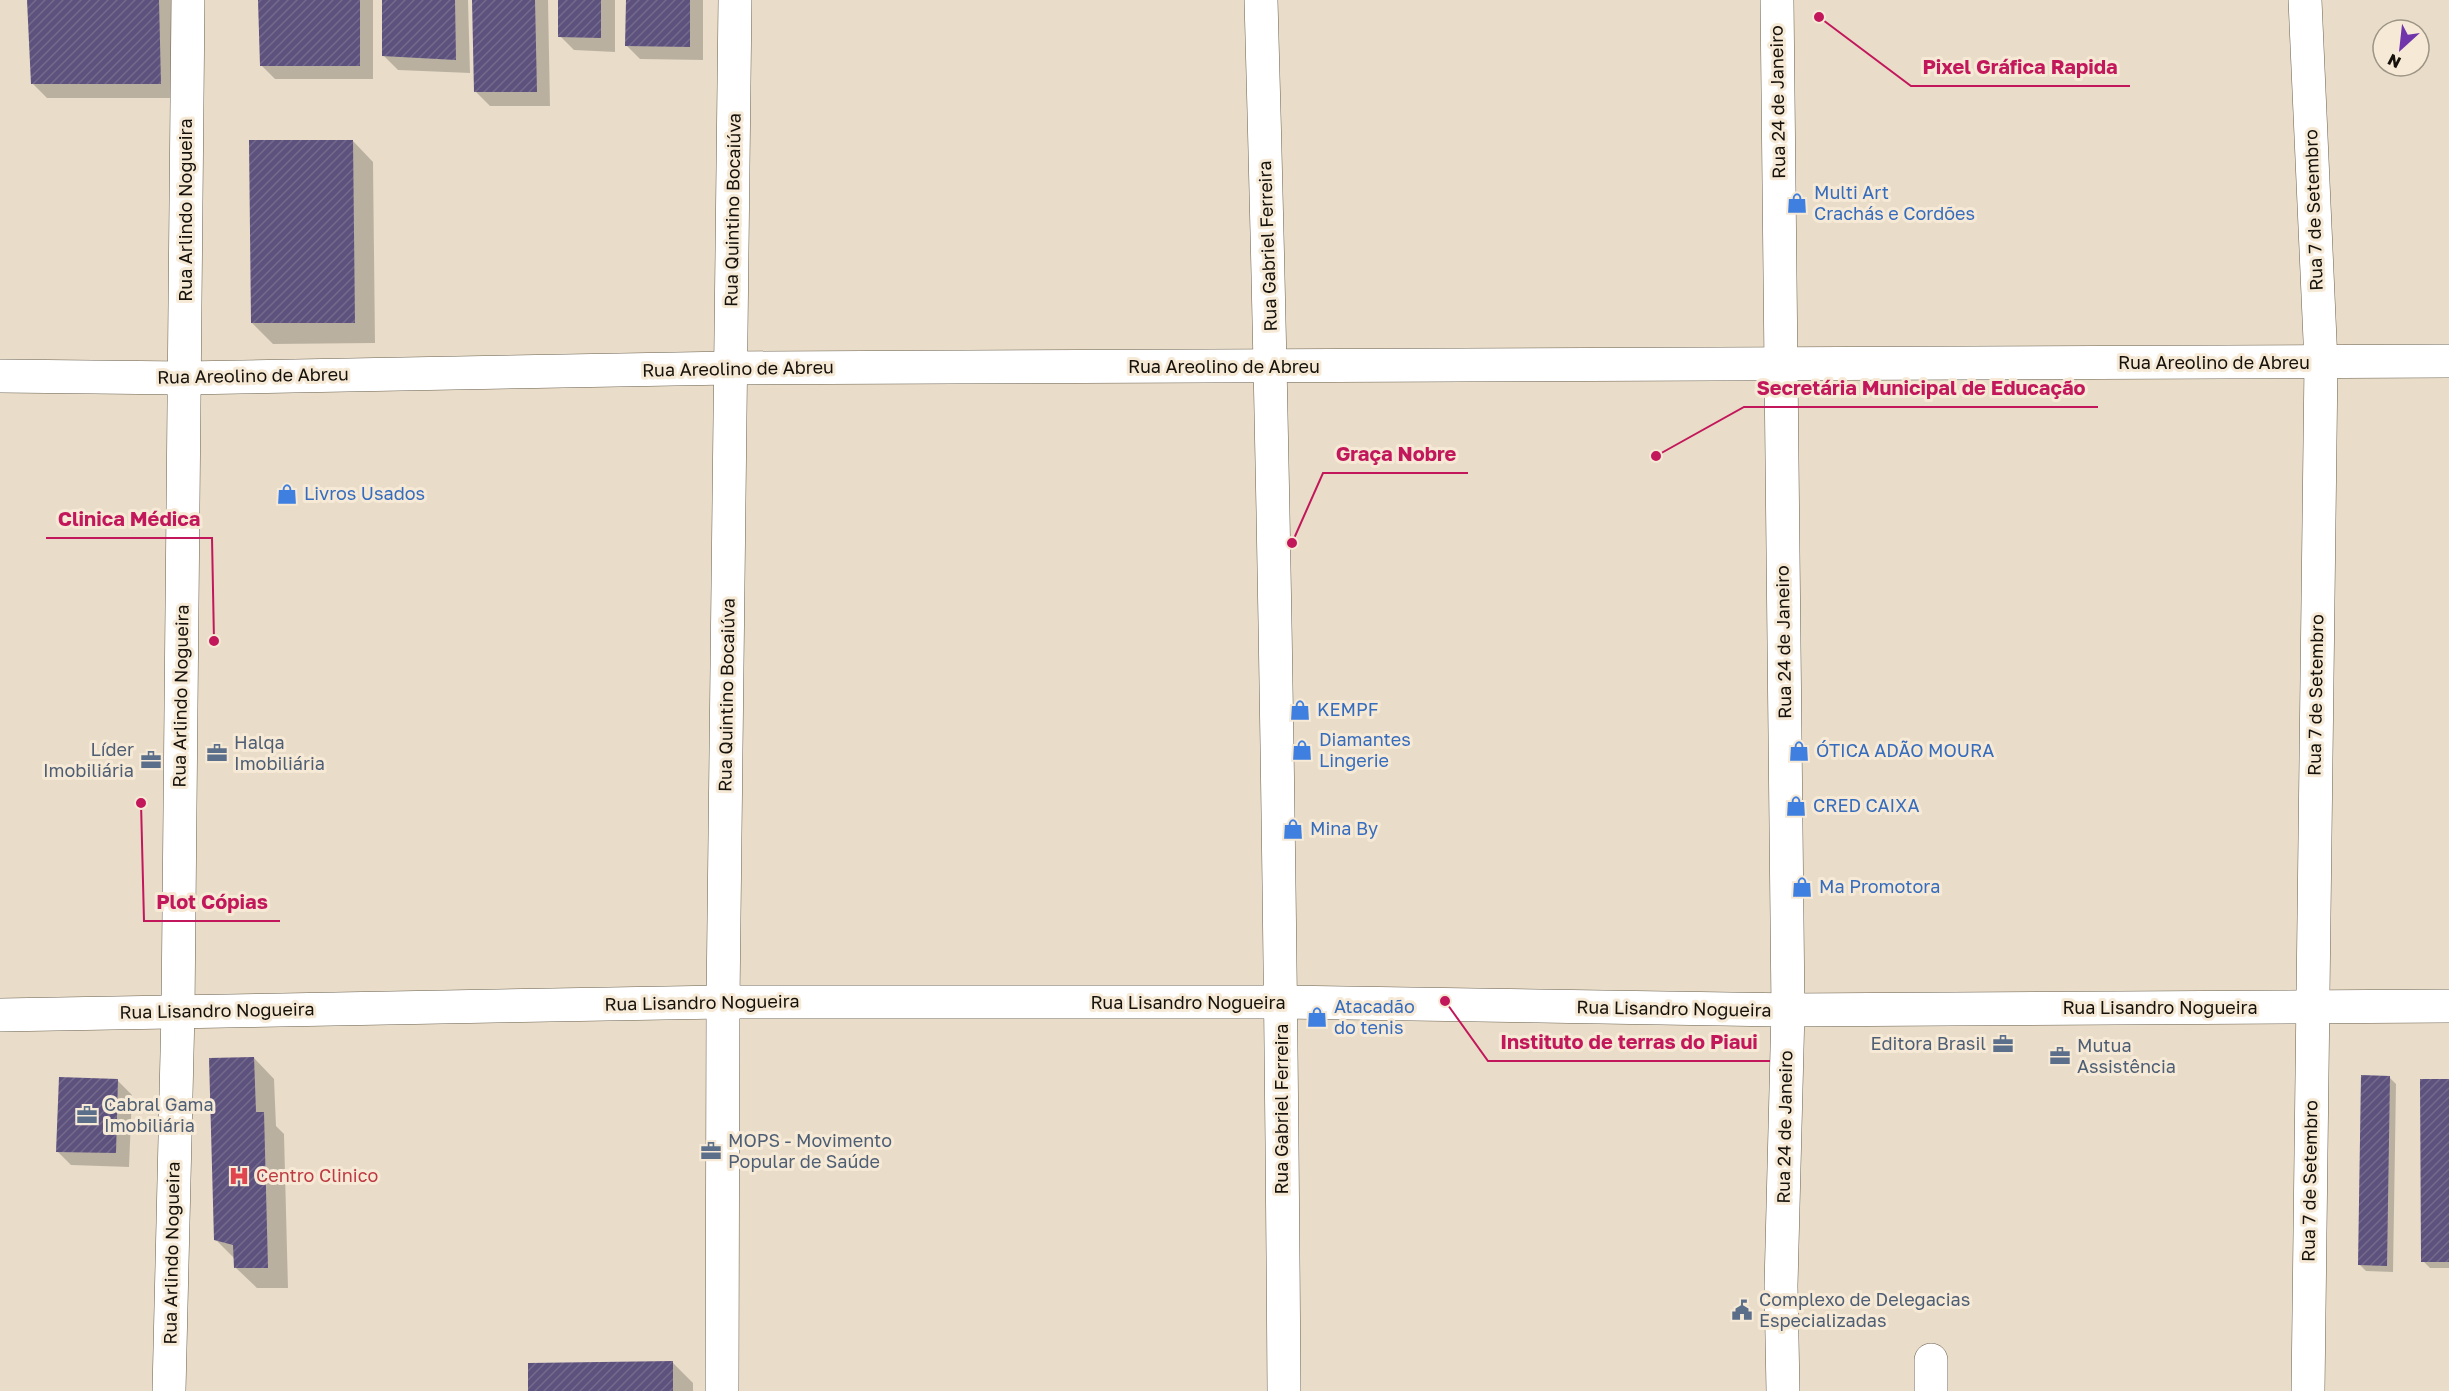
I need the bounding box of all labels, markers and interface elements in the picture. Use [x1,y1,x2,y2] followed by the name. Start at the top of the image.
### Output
[2371,18,2431,78] north arrow
[1765,25,1789,179] street label: Rua 24 de Janeiro
[1911,48,2130,86] callout: Pixel Gráfica Rapida
[2384,50,2404,73] text: N
[1922,54,2118,78] text: Pixel Gráfica Rapida
[719,113,745,307] street label: Rua Quintino Bocaiúva
[174,118,196,302] street label: Rua Arlindo Nogueira
[2299,129,2327,291] street label: Rua 7 de Setembro
[1253,160,1281,332] street label: Rua Gabriel Ferreira
[1814,181,1975,224] place label: Multi Art Crachás e Cordões
[1785,191,1809,215] shop icon: Multi Art Crachás e Cordões
[2118,351,2310,373] street label: Rua Areolino de Abreu
[642,355,834,381] street label: Rua Areolino de Abreu
[1128,355,1320,377] street label: Rua Areolino de Abreu
[157,362,349,388] street label: Rua Areolino de Abreu
[1744,369,2098,407] callout: Secretária Municipal de Educação
[1756,375,2086,399] text: Secretária Municipal de Educação
[1323,435,1468,473] callout: Graça Nobre
[1336,441,1457,465] text: Graça Nobre
[275,482,299,506] shop icon: Livros Usados
[304,482,425,504] place label: Livros Usados
[46,500,212,538] callout: Clinica Médica
[58,506,200,530] text: Clinica Médica
[1771,565,1795,719] street label: Rua 24 de Janeiro
[713,598,739,792] street label: Rua Quintino Bocaiúva
[167,604,193,788] street label: Rua Arlindo Nogueira
[2303,614,2327,776] street label: Rua 7 de Setembro
[1288,698,1312,722] shop icon: KEMPF
[1317,698,1378,720] place label: KEMPF
[1319,728,1411,771] place label: Diamantes Lingerie
[234,731,325,774] place label: Halqa Imobiliária
[43,738,134,781] place label: Líder Imobiliária
[1290,738,1314,762] shop icon: Diamantes Lingerie
[1787,739,1811,763] shop icon: ÓTICA ADÃO MOURA
[1816,739,1994,761] place label: ÓTICA ADÃO MOURA
[205,741,229,765] office icon: Halqa Imobiliária
[139,748,163,772] office icon: Líder Imobiliária
[1784,794,1808,818] shop icon: CRED CAIXA
[1813,794,1919,816] place label: CRED CAIXA
[1281,817,1305,841] shop icon: Mina By
[1310,817,1378,839] place label: Mina By
[1790,875,1814,899] shop icon: Ma Promotora
[1819,875,1940,897] place label: Ma Promotora
[144,883,280,921] callout: Plot Cópias
[156,889,268,913] text: Plot Cópias
[604,989,800,1015] street label: Rua Lisandro Nogueira
[1090,991,1286,1013] street label: Rua Lisandro Nogueira
[1334,995,1415,1038] place label: Atacadão do tenis
[1576,995,1772,1021] street label: Rua Lisandro Nogueira
[2062,996,2258,1018] street label: Rua Lisandro Nogueira
[119,997,315,1023] street label: Rua Lisandro Nogueira
[1305,1005,1329,1029] shop icon: Atacadão do tenis
[1270,1023,1292,1195] street label: Rua Gabriel Ferreira
[1488,1023,1770,1061] callout: Instituto de terras do Piaui
[1500,1029,1758,1053] text: Instituto de terras do Piaui
[1871,1032,1986,1054] place label: Editora Brasil
[1991,1032,2015,1056] office icon: Editora Brasil
[2077,1034,2176,1077] place label: Mutua Assistência
[2048,1044,2072,1068] office icon: Mutua Assistência
[1772,1050,1796,1204] street label: Rua 24 de Janeiro
[104,1093,214,1136] place label: Cabral Gama Imobiliária
[2297,1100,2321,1262] street label: Rua 7 de Setembro
[75,1103,99,1127] office icon: Cabral Gama Imobiliária
[728,1129,892,1172] place label: MOPS - Movimento Popular de Saúde
[699,1139,723,1163] office icon: MOPS - Movimento Popular de Saúde
[158,1161,184,1345] street label: Rua Arlindo Nogueira
[227,1164,251,1188] hospital icon: Centro Clinico
[256,1164,378,1186] place label: Centro Clinico
[1759,1288,1970,1331] place label: Complexo de Delegacias Especializadas
[1730,1298,1754,1322] public building icon: Complexo de Delegacias Especializadas

